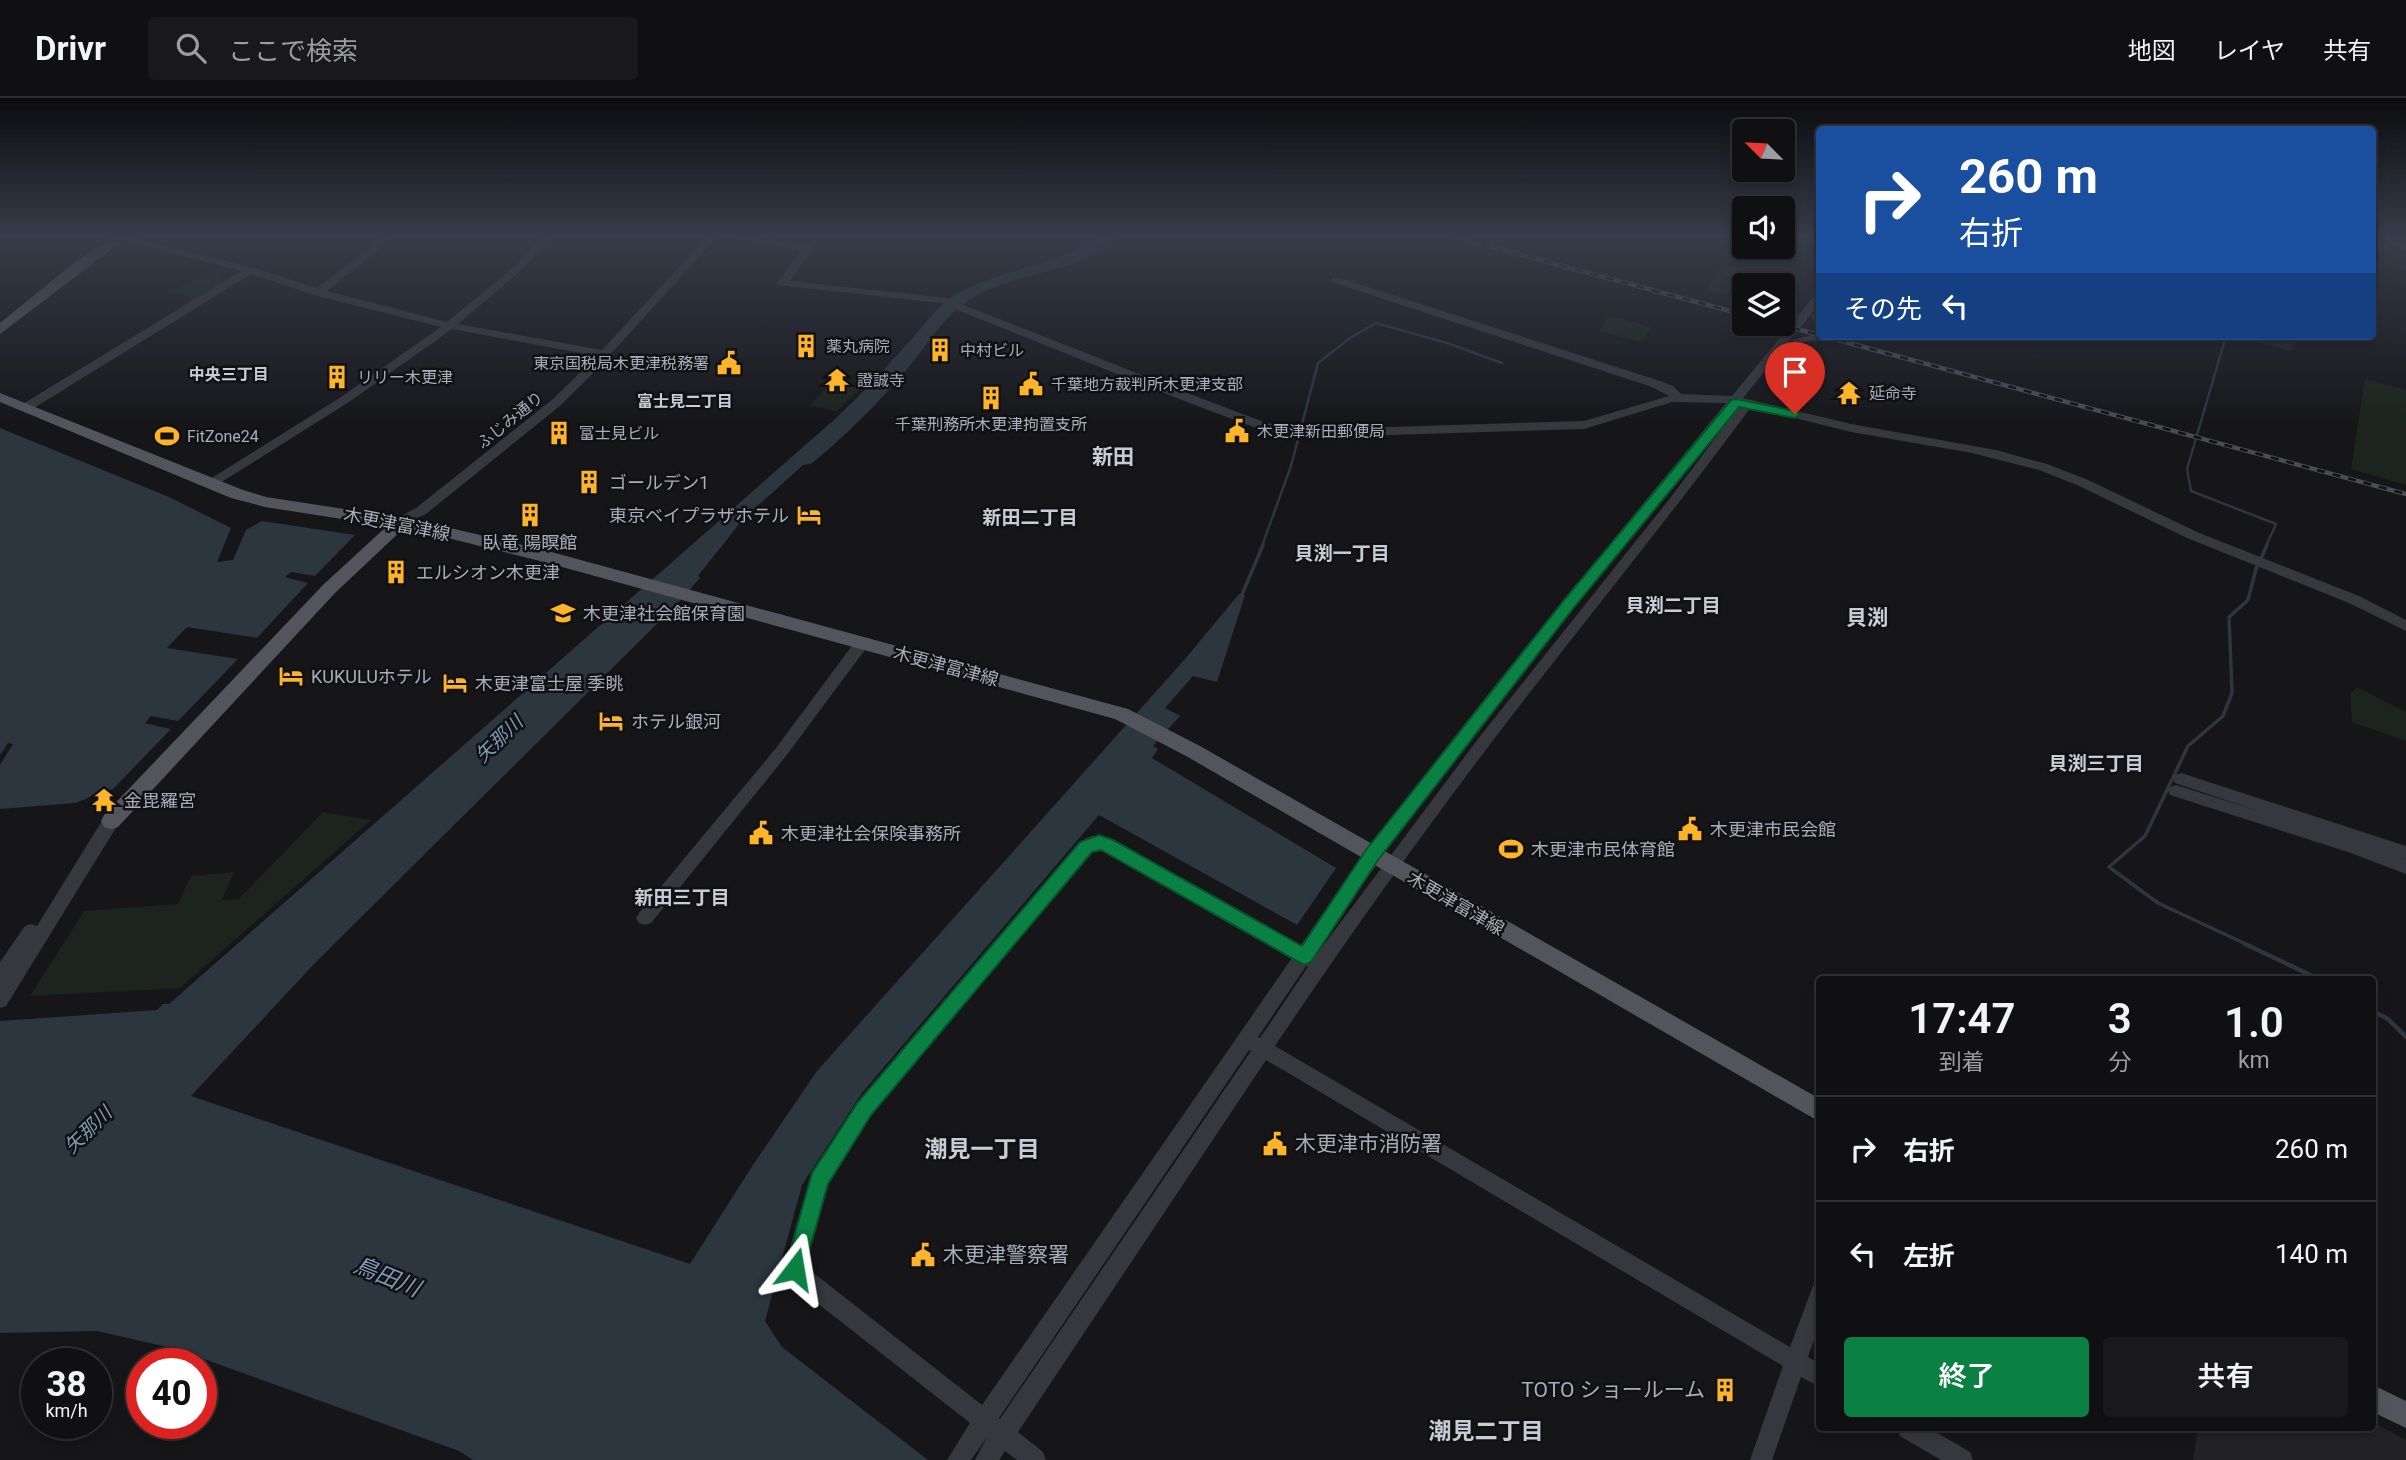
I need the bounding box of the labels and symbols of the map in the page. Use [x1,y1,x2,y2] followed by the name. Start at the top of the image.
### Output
[1732,119,1796,182] north arrow
[792,332,820,360] building icon: 薬丸病院
[926,336,954,364] building icon: 中村ビル
[826,337,890,356] place label: 薬丸病院
[960,341,1024,360] place label: 中村ビル
[1765,342,1825,414] pin
[715,349,743,377] public building icon: 東京国税局木更津税務署
[533,354,709,373] place label: 東京国税局木更津税務署
[323,363,351,391] building icon: リリー木更津
[189,365,269,384] district label: 中央三丁目
[823,366,851,394] temple icon: 證誠寺
[357,368,453,387] place label: リリー木更津
[1017,370,1045,398] public building icon: 千葉地方裁判所木更津支部
[857,371,905,390] place label: 證誠寺
[1051,375,1243,394] place label: 千葉地方裁判所木更津支部
[1835,379,1863,407] temple icon: 延命寺
[977,384,1005,412] building icon: 千葉刑務所木更津拘置支所
[1869,384,1917,403] place label: 延命寺
[473,387,547,453] street label: ふじみ通り
[637,392,733,411] district label: 富士見二丁目
[895,415,1087,434] place label: 千葉刑務所木更津拘置支所
[1223,417,1251,445] public building icon: 木更津新田郵便局
[545,419,573,447] building icon: 富士見ビル
[153,422,181,450] sports icon: FitZone24
[1257,422,1385,441] place label: 木更津新田郵便局
[579,424,659,443] place label: 富士見ビル
[187,427,259,446] place label: FitZone24
[1092,445,1134,469] district label: 新田
[575,468,603,496] building icon: ゴールデン1
[609,472,709,493] place label: ゴールデン1
[516,501,544,529] building icon: 臥竜 陽瞑館
[795,501,823,529] hotel icon: 東京ベイプラザホテル
[342,503,452,545] street label: 木更津富津線
[609,505,789,526] place label: 東京ベイプラザホテル
[982,506,1078,529] district label: 新田二丁目
[483,532,577,553] place label: 臥竜 陽瞑館
[1294,542,1390,565] district label: 貝渕一丁目
[382,558,410,586] building icon: エルシオン木更津
[416,562,560,583] place label: エルシオン木更津
[1625,594,1721,617] district label: 貝渕二丁目
[549,599,577,627] school or university icon: 木更津社会館保育園
[583,603,745,624] place label: 木更津社会館保育園
[1846,606,1888,630] district label: 貝渕
[891,642,1001,690] street label: 木更津富津線
[277,662,305,690] hotel icon: KUKULUホテル
[311,666,432,687] place label: KUKULUホテル
[441,669,469,697] hotel icon: 木更津富士屋 季眺
[475,673,623,694] place label: 木更津富士屋 季眺
[597,707,625,735] hotel icon: ホテル銀河
[471,710,529,767] water label: 矢那川
[631,711,721,732] place label: ホテル銀河
[2048,752,2144,775] district label: 貝渕三丁目
[90,786,118,814] temple icon: 金毘羅宮
[124,790,196,811] place label: 金毘羅宮
[1676,815,1704,843] public building icon: 木更津市民会館
[747,819,775,847] public building icon: 木更津社会保険事務所
[1710,819,1836,840] place label: 木更津市民会館
[781,823,961,844] place label: 木更津社会保険事務所
[1497,835,1525,863] sports icon: 木更津市民体育館
[1531,839,1675,860] place label: 木更津市民体育館
[1404,867,1508,939] street label: 木更津富津線
[634,886,730,909] district label: 新田三丁目
[60,1101,118,1158] water label: 矢那川
[1261,1130,1289,1158] public building icon: 木更津市消防署
[1295,1132,1442,1156] place label: 木更津市消防署
[925,1136,1040,1163] district label: 潮見一丁目
[758,1232,832,1306] position arrow
[909,1241,937,1269] public building icon: 木更津警察署
[943,1243,1069,1267] place label: 木更津警察署
[350,1252,427,1304] water label: 鳥田川
[126,1348,217,1439] speed limit sign: 40
[1711,1376,1739,1404] building icon: TOTO ショールーム
[1521,1378,1705,1402] place label: TOTO ショールーム
[1429,1418,1544,1445] district label: 潮見二丁目

